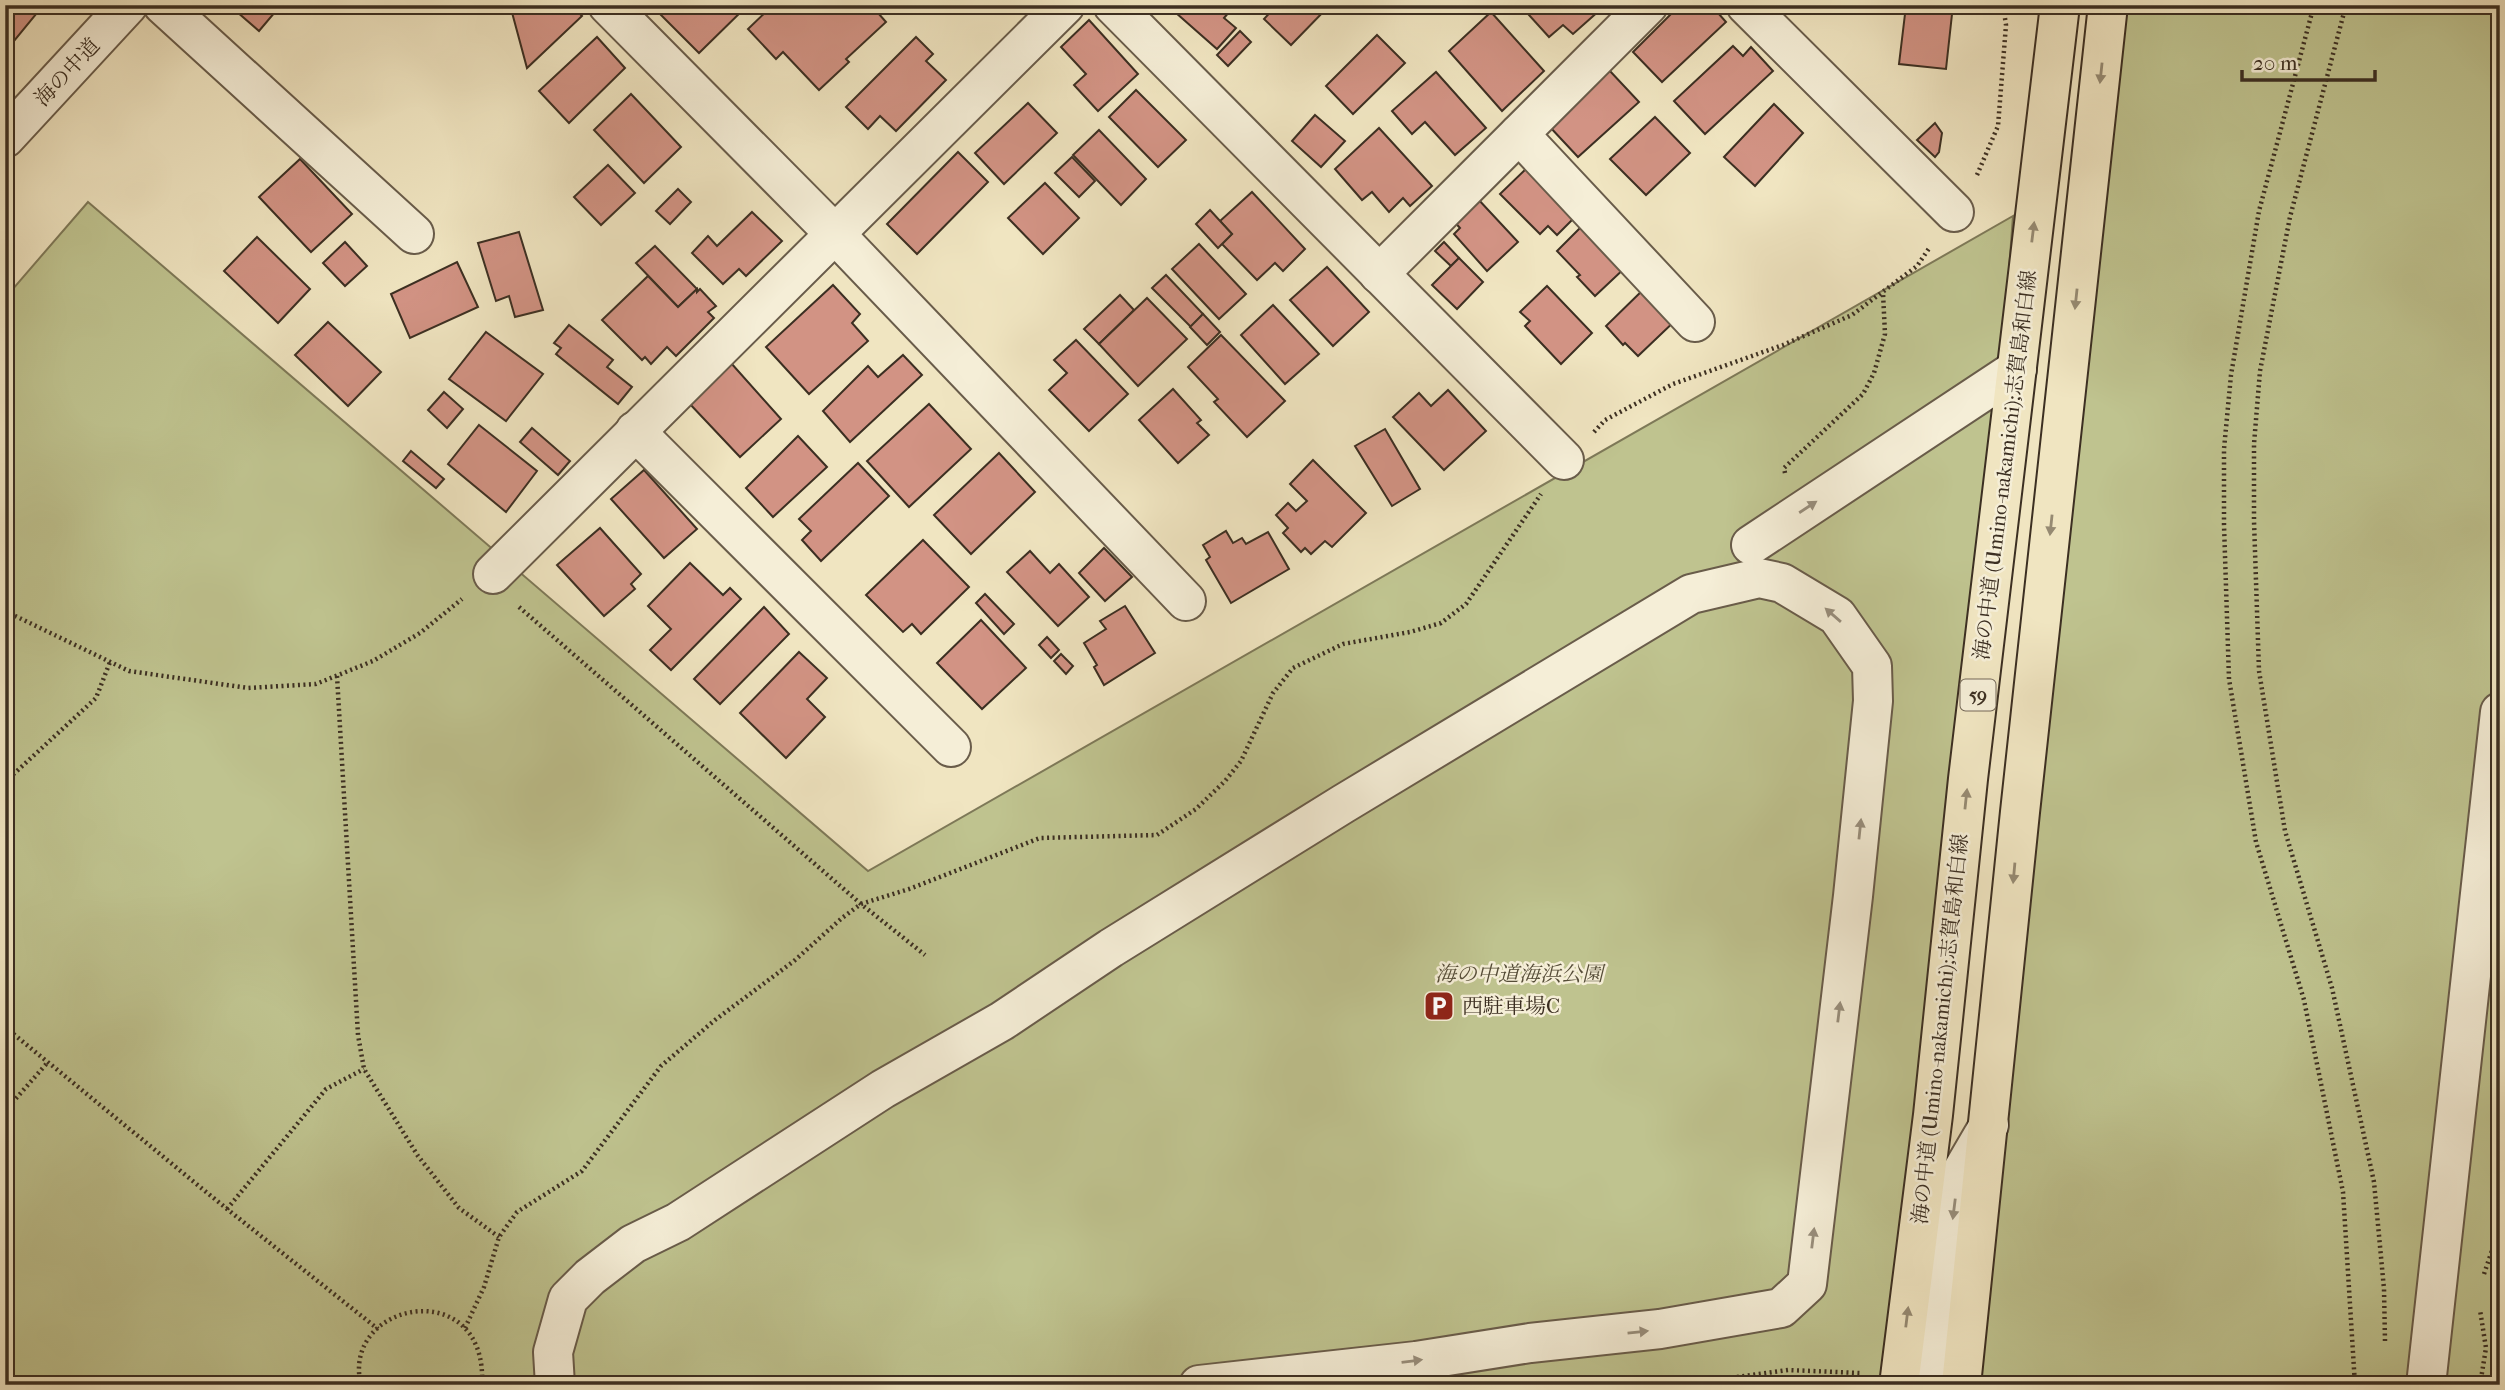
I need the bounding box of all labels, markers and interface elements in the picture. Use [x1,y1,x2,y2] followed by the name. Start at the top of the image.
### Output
[30,33,104,111] street label: 海の中道
[2242,38,2376,82] scale bar
[2253,51,2298,75] text: 20 m
[2095,62,2106,84] one-way arrow
[2028,221,2039,243] one-way arrow
[1969,269,2041,661] street label: 海の中道 (Umino-nakamichi);志賀島和白線
[2070,288,2081,310] one-way arrow
[1798,501,1818,514] one-way arrow
[2045,515,2056,537] one-way arrow
[1824,608,1842,623] one-way arrow
[1960,680,1996,710] road number: 59
[1961,788,1972,810] one-way arrow
[1855,817,1866,839] one-way arrow
[1908,832,1972,1226] street label: 海の中道 (Umino-nakamichi);志賀島和白線
[2008,863,2019,885] one-way arrow
[1435,962,1606,986] park label: 海の中道海浜公園
[1422,989,1456,1023] parking icon: 西駐車場C
[1462,994,1560,1018] place label: 西駐車場C
[1834,1000,1845,1022] one-way arrow
[1949,1198,1960,1220] one-way arrow
[1807,1226,1818,1248] one-way arrow
[1901,1306,1912,1328] one-way arrow
[1627,1326,1649,1337] one-way arrow
[1402,1355,1424,1366] one-way arrow

